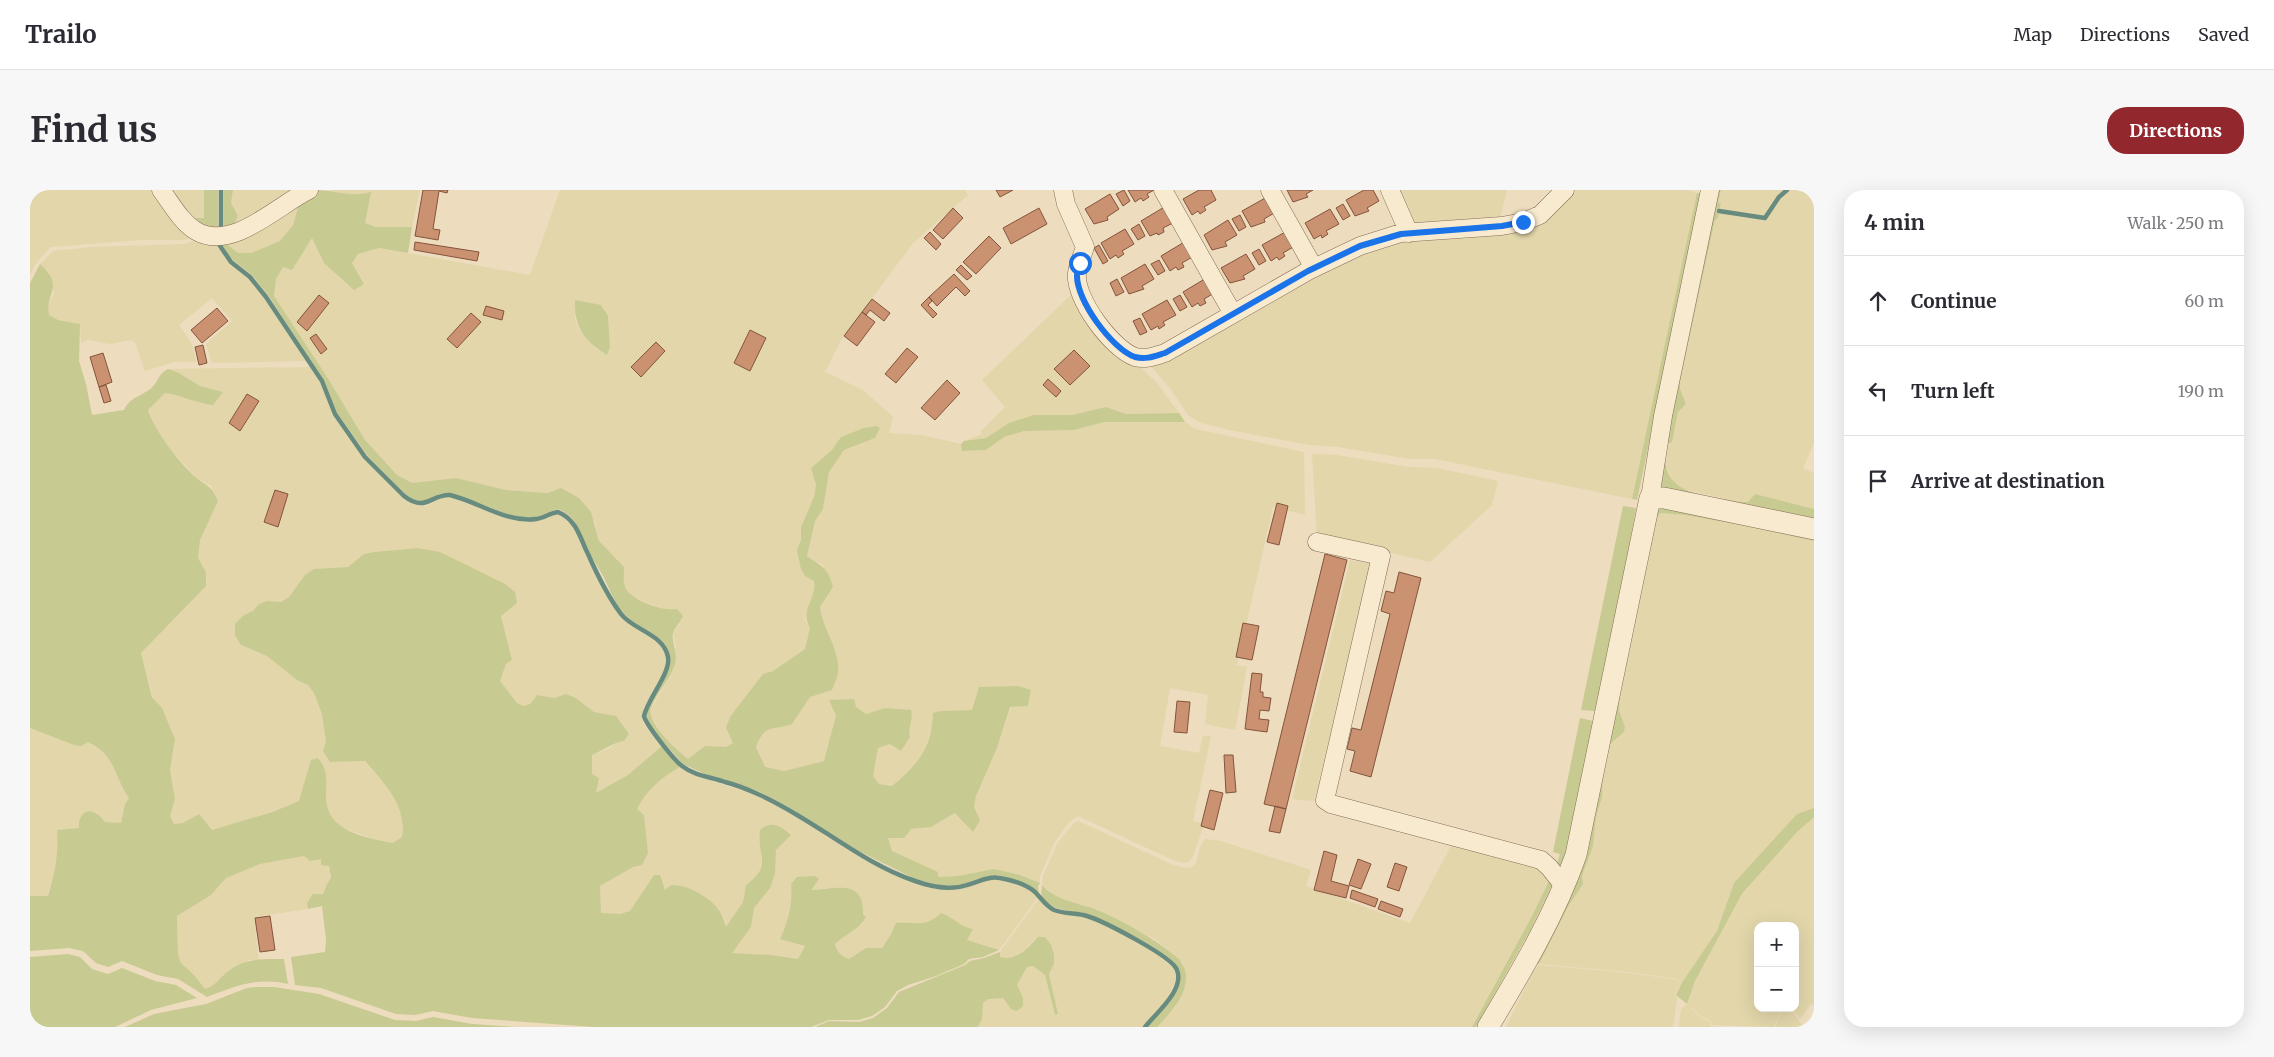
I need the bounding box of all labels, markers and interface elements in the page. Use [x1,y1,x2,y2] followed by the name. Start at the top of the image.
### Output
[25,19,97,50] text: Trailo
[2014,23,2052,46] text: Map
[2080,23,2170,46] text: Directions
[2198,23,2249,46] text: Saved
[2107,107,2244,154] button: Directions
[30,108,157,152] text: Find us
[1864,209,1925,236] text: 4 min
[1512,211,1535,234] route end
[2128,213,2224,233] text: Walk · 250 m
[1069,252,1092,275] route start
[1864,287,1892,315] icon: ahead
[1911,289,1997,313] text: Continue
[2184,291,2224,311] text: 60 m
[1864,377,1892,405] icon: left
[1911,379,1995,403] text: Turn left
[2178,381,2224,401] text: 190 m
[1864,467,1892,495] icon: arrive
[1911,469,2105,493] text: Arrive at destination
[1754,922,1799,1012] map controls
[1754,922,1799,967] button: +
[1754,967,1799,1012] button: −

